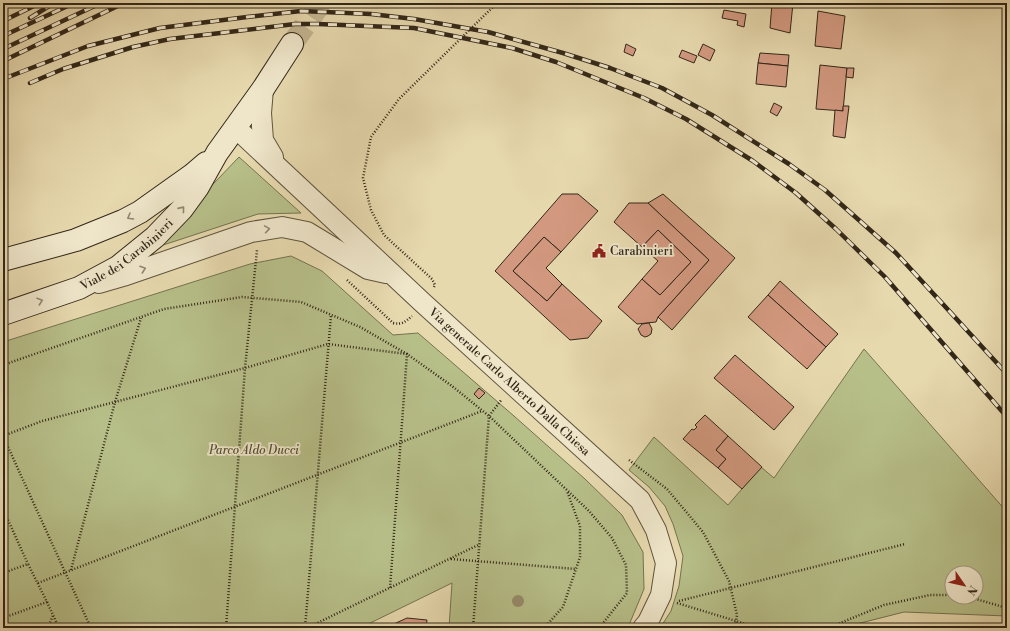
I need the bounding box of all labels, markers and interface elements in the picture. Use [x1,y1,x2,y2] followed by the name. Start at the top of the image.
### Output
[177,206,184,213] one-way arrow
[127,213,134,220] one-way arrow
[77,216,177,294] street label: Viale dei Carabinieri
[263,225,270,234] one-way arrow
[591,243,607,259] public building icon: Carabinieri
[610,244,673,259] place label: Carabinieri
[140,265,147,274] one-way arrow
[36,297,43,306] one-way arrow
[425,304,594,460] street label: Via generale Carlo Alberto Dalla Chiesa
[208,443,299,458] park label: Parco Aldo Ducci
[944,565,984,605] north arrow
[963,583,980,598] text: N

